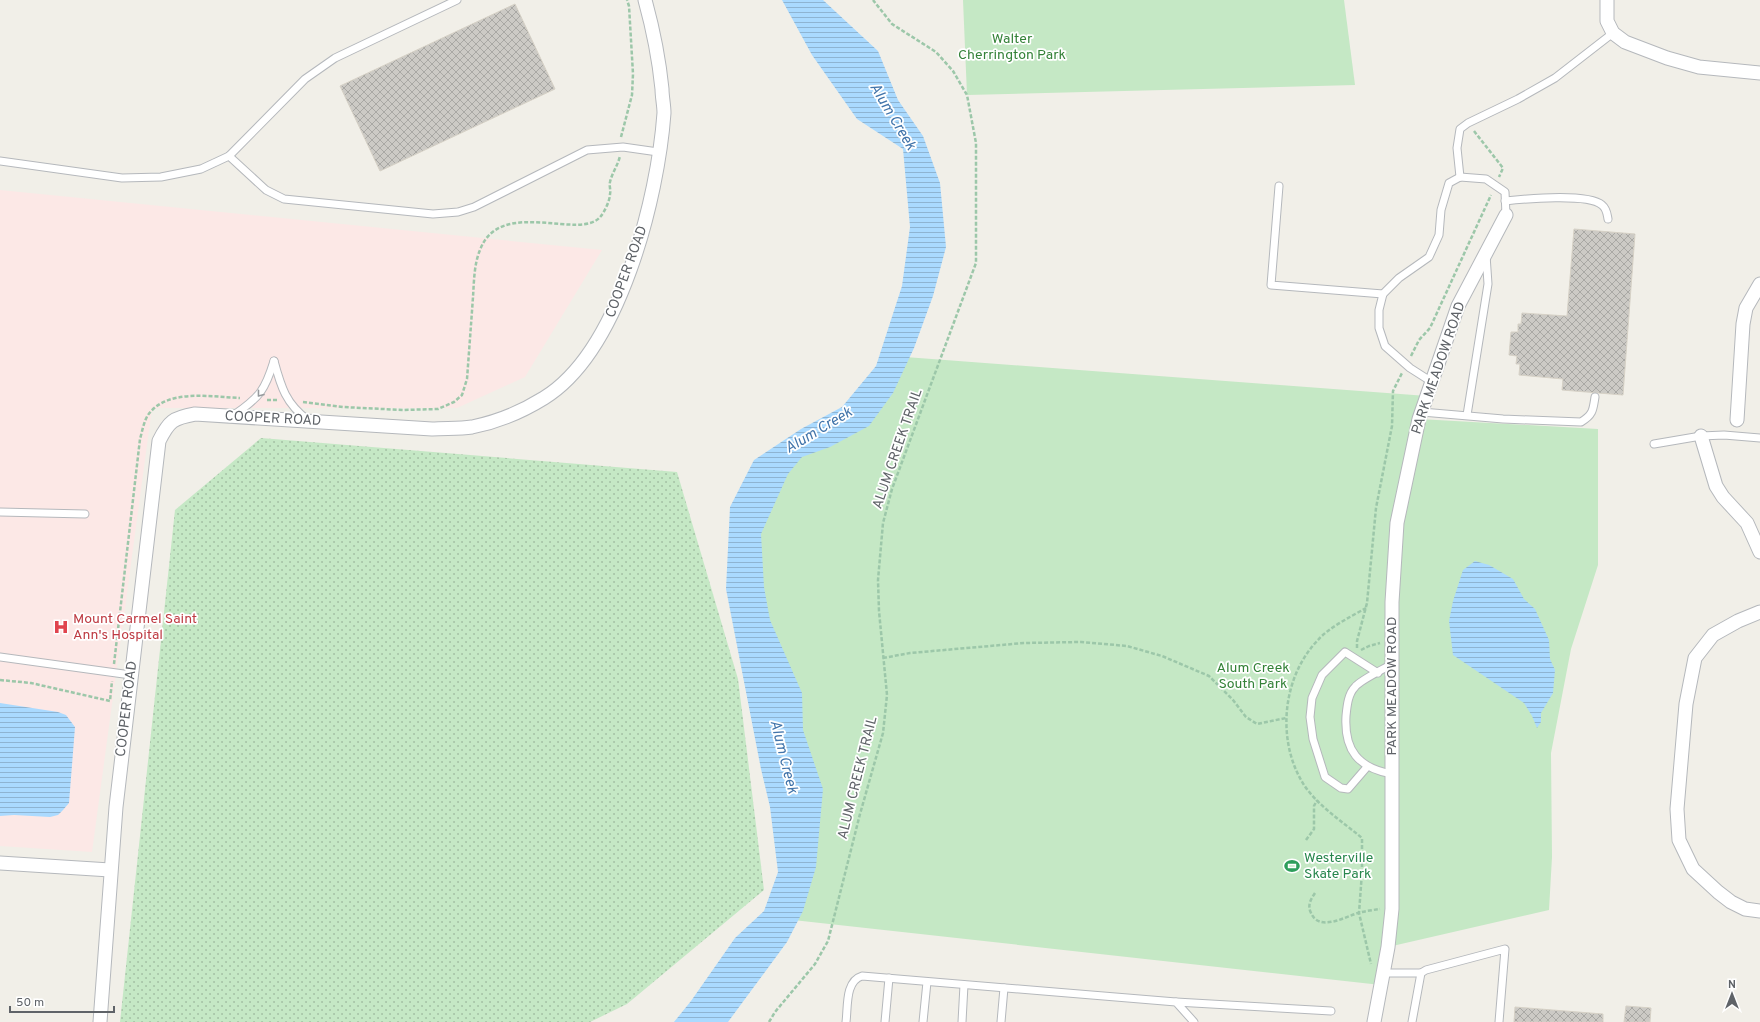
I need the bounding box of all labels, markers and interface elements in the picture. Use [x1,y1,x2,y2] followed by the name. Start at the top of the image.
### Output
[958,31,1066,64] park label: Walter Cherrington Park
[864,80,920,155] water label: Alum Creek
[602,224,652,320] street label: COOPER ROAD
[1408,299,1470,437] street label: PARK MEADOW ROAD
[869,387,927,511] street label: ALUM CREEK TRAIL
[257,389,264,396] one-way arrow
[782,403,857,459] water label: Alum Creek
[224,408,322,430] street label: COOPER ROAD
[73,611,197,644] place label: Mount Carmel Saint Ann's Hospital
[1384,616,1401,756] street label: PARK MEADOW ROAD
[52,618,70,636] hospital icon: Mount Carmel Saint Ann's Hospital
[113,660,141,758] street label: COOPER ROAD
[1216,660,1290,693] park label: Alum Creek South Park
[835,715,882,841] street label: ALUM CREEK TRAIL
[765,718,801,796] water label: Alum Creek
[1304,850,1373,883] place label: Westerville Skate Park
[1283,857,1301,875] sports icon: Westerville Skate Park
[1712,974,1752,1014] north arrow
[1728,978,1736,992] text: N
[10,988,114,1014] scale bar
[16,995,44,1011] text: 50 m

